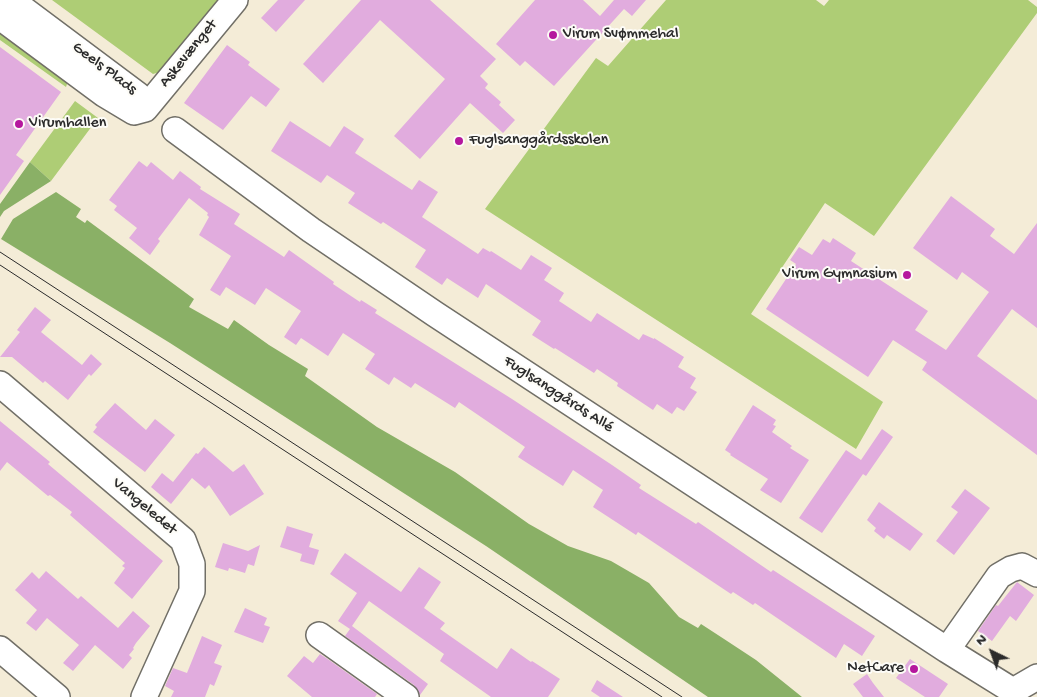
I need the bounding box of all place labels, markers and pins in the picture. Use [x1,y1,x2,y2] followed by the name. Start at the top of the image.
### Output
[563,25,678,45] place label: Virum Svømmehal
[547,29,559,41] marker: Virum Svømmehal
[29,114,106,134] place label: Virumhallen
[13,118,25,130] marker: Virumhallen
[469,131,608,151] place label: Fuglsanggårdsskolen
[453,135,465,147] marker: Fuglsanggårdsskolen
[782,265,897,285] place label: Virum Gymnasium
[901,269,913,281] marker: Virum Gymnasium
[847,659,904,679] place label: NetCare
[908,663,920,675] marker: NetCare

